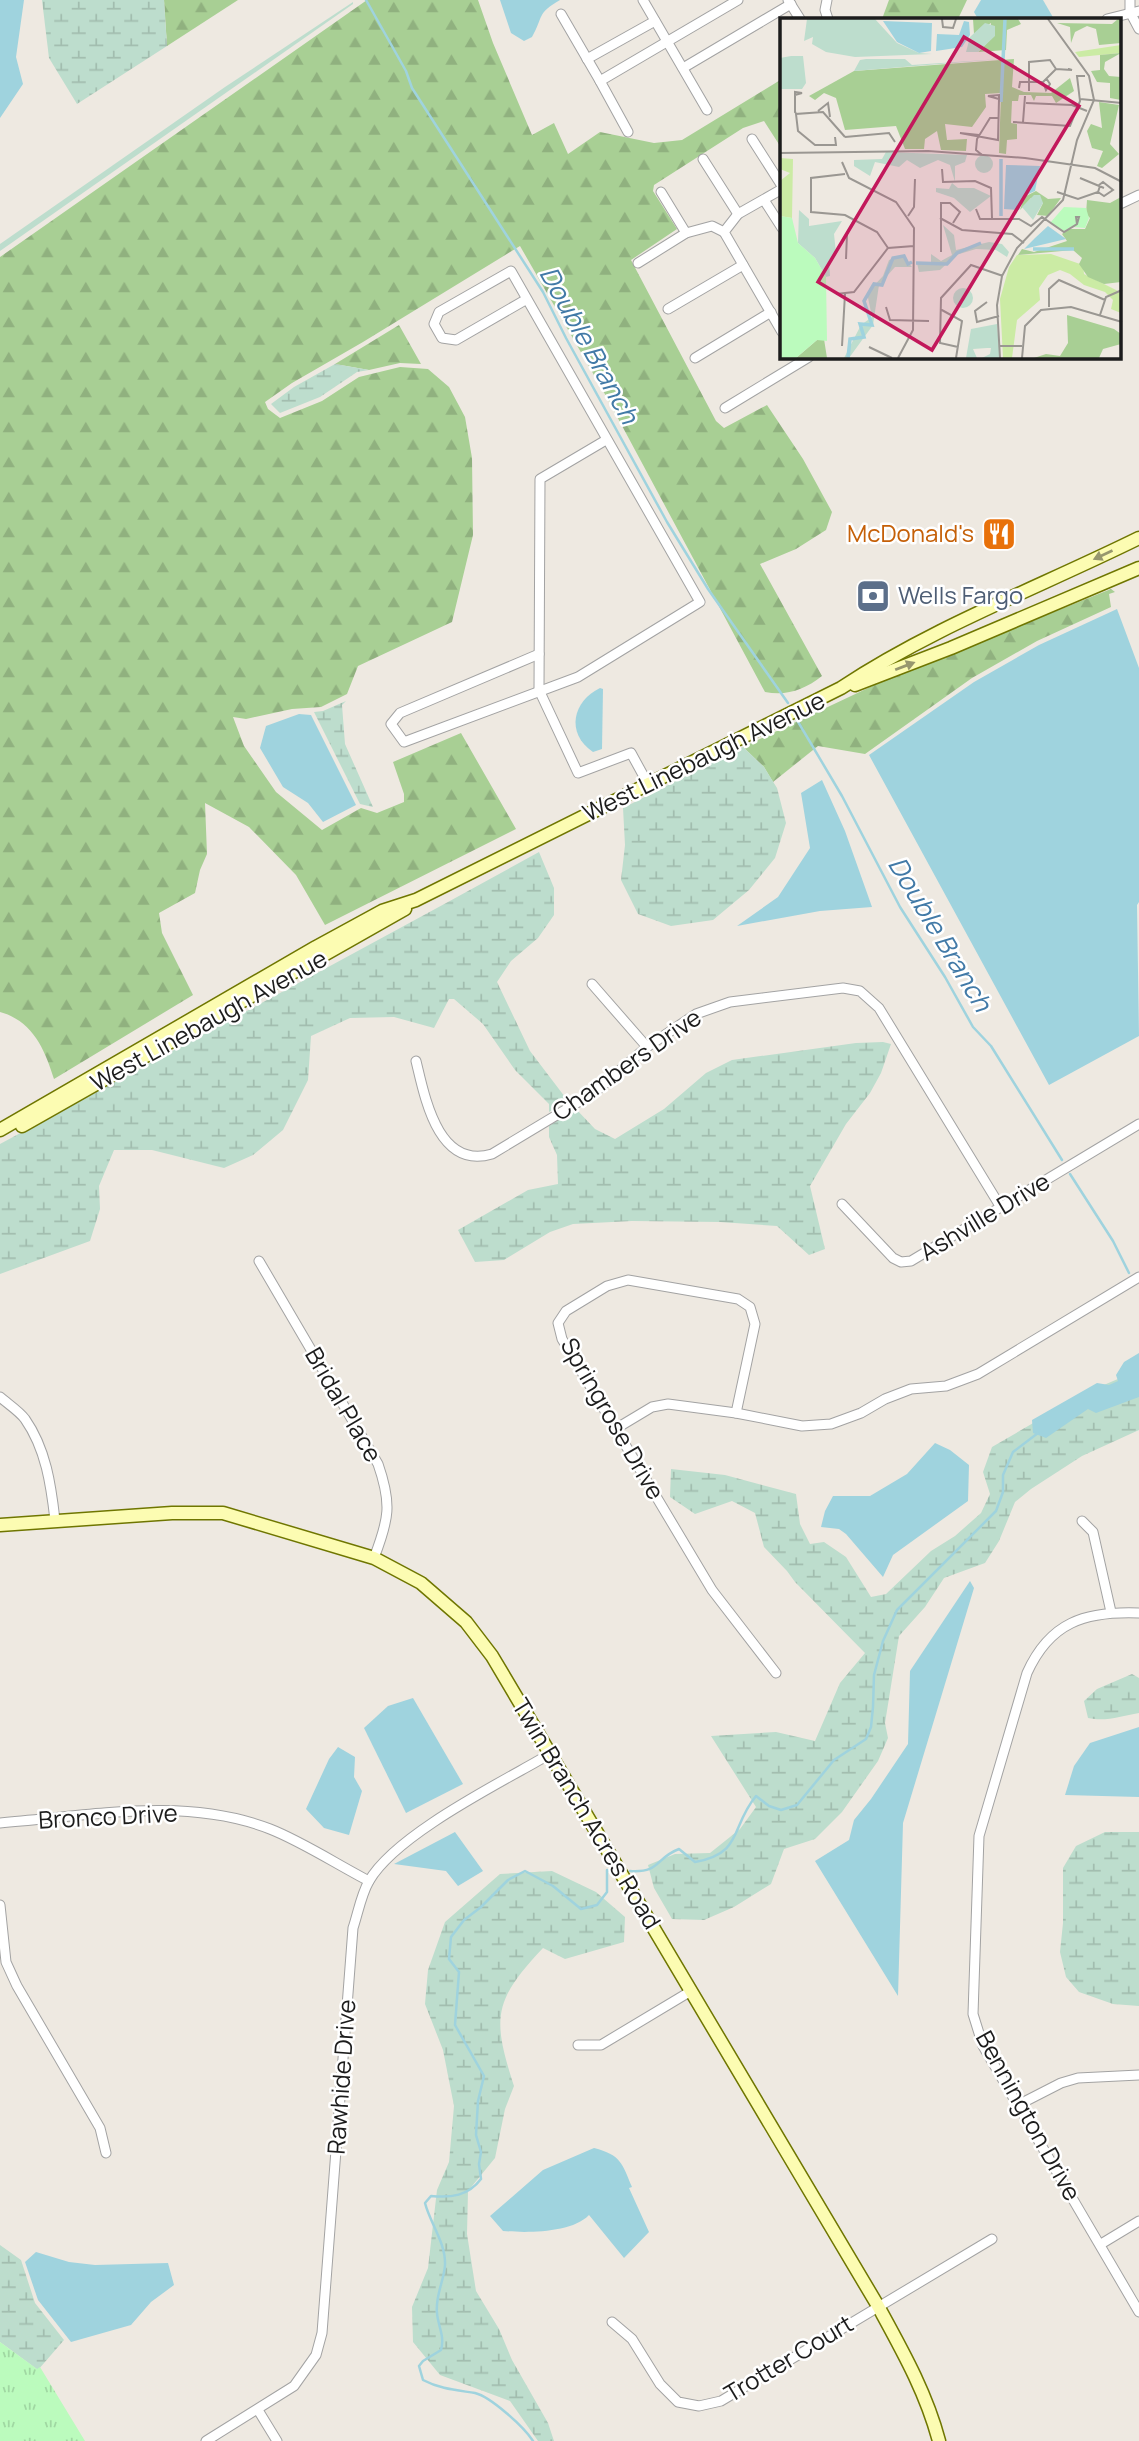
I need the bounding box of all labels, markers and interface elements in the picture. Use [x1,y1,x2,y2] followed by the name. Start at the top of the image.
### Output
[780,18,1122,359] inset map
[532,259,649,431] water label: Double Branch
[980,515,1018,553] restaurant icon: McDonald's
[847,516,974,549] place label: McDonald's
[1093,550,1113,561] one-way arrow
[854,577,892,615] bank icon: Wells Fargo
[898,578,1023,611] place label: Wells Fargo
[895,660,916,671] one-way arrow
[577,683,830,829] street label: West Linebaugh Avenue
[880,849,1002,1019] water label: Double Branch
[84,941,332,1098] street label: West Linebaugh Avenue
[545,1000,707,1127] street label: Chambers Drive
[913,1164,1055,1267] street label: Ashville Drive
[554,1331,673,1505] street label: Springrose Drive
[298,1341,390,1468] street label: Bridal Place
[505,1692,669,1935] street label: Twin Branch Acres Road
[37,1795,178,1836] street label: Bronco Drive
[319,1998,362,2156] street label: Rawhide Drive
[969,2024,1090,2206] street label: Bennington Drive
[718,2306,859,2409] street label: Trotter Court

